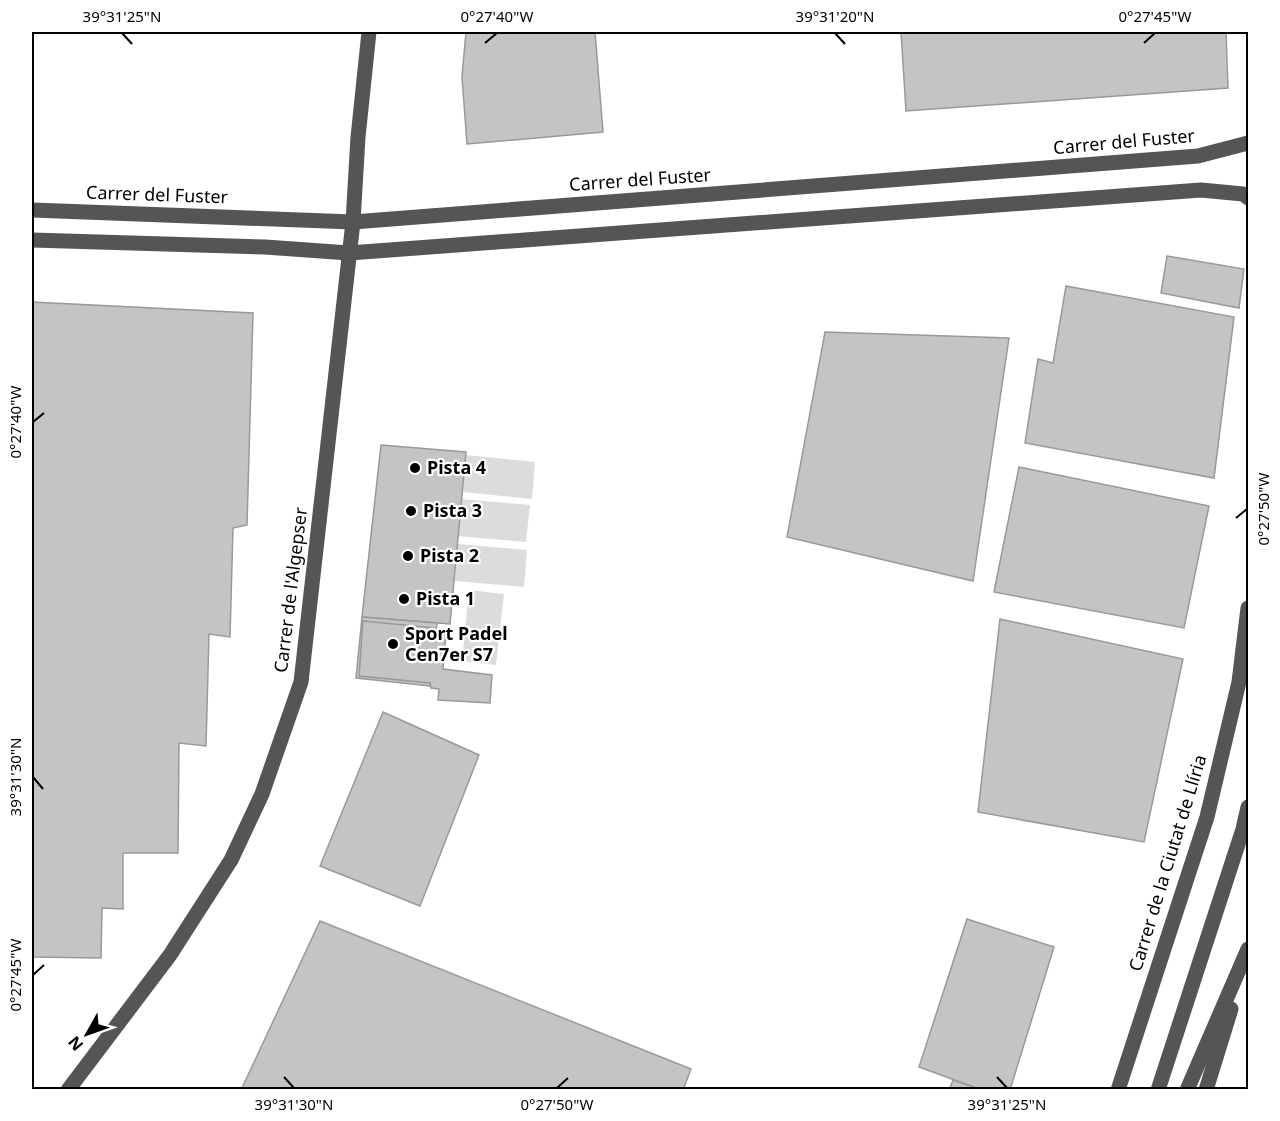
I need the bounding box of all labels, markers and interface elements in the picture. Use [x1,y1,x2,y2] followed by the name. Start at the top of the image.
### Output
[83,6,161,26] text: 39°31'25"N
[460,6,534,26] text: 0°27'40"W
[796,6,874,26] text: 39°31'20"N
[1118,6,1192,26] text: 0°27'45"W
[1052,123,1196,159] street label: Carrer del Fuster
[568,162,712,196] street label: Carrer del Fuster
[86,180,229,208] street label: Carrer del Fuster
[5,385,25,459] text: 0°27'40"W
[427,455,486,479] place label: Pista 4
[408,461,422,475] marker: Pista 4
[1253,472,1273,546] text: 0°27'50"W
[423,498,482,522] place label: Pista 3
[404,504,418,518] marker: Pista 3
[268,505,312,674] street label: Carrer de l'Algepser
[420,543,479,567] place label: Pista 2
[401,549,415,563] marker: Pista 2
[416,586,475,610] place label: Pista 1
[397,592,411,606] marker: Pista 1
[405,621,508,666] place label: Sport Padel Cen7er S7
[386,637,400,651] marker: Sport Padel Cen7er S7
[5,738,25,816] text: 39°31'30"N
[1123,751,1211,974] street label: Carrer de la Ciutat de Llíria
[5,938,25,1012] text: 0°27'45"W
[57,1004,117,1064] north arrow
[63,1032,88,1056] text: N
[255,1094,333,1114] text: 39°31'30"N
[520,1094,594,1114] text: 0°27'50"W
[968,1094,1046,1114] text: 39°31'25"N

